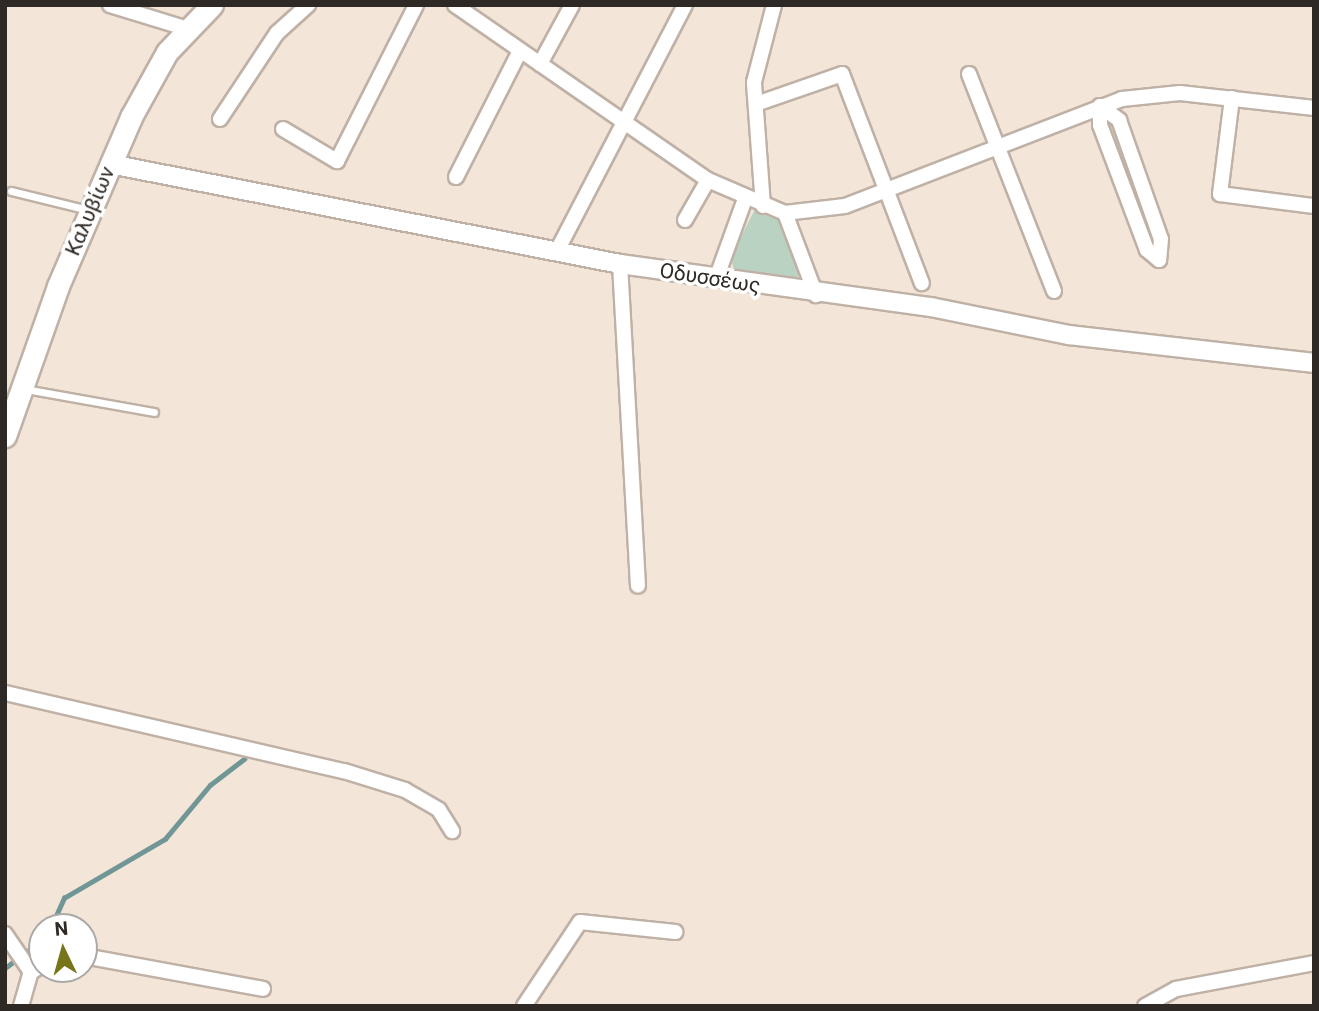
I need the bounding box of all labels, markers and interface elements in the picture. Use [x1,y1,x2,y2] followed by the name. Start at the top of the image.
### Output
[60,163,120,259] street label: Καλυβίων
[658,258,762,298] street label: Οδυσσέως
[28,913,98,983] north arrow
[54,917,69,941] text: N

